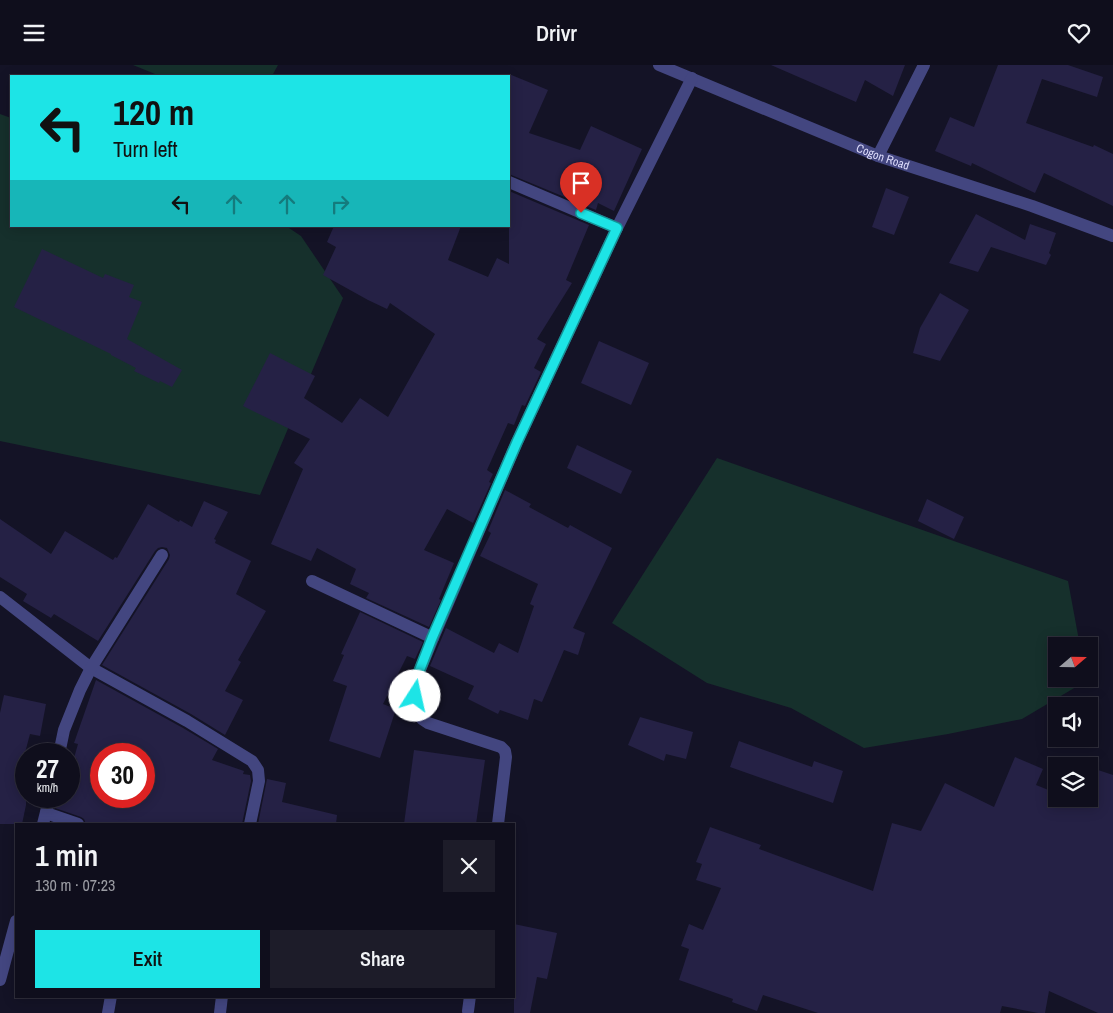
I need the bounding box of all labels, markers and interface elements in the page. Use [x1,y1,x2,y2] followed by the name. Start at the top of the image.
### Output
[536,18,577,48] text: Drivr
[20,19,48,47] icon: menu
[1065,19,1093,47] icon: heart
[113,89,194,136] text: 120 m
[30,95,95,160] icon: left
[113,134,178,164] text: Turn left
[854,140,911,174] street label: Cogon Road
[560,162,602,213] pin
[567,169,595,197] icon: arrive
[167,190,195,218] icon: left
[220,190,248,218] icon: ahead
[273,190,301,218] icon: ahead
[326,190,354,218] icon: right
[1048,637,1098,687] north arrow
[1048,637,1098,807] map controls
[388,669,440,721] position arrow
[1048,697,1098,747] button: sound
[90,743,155,808] speed limit sign: 30
[36,752,59,786] text: 27
[1048,757,1098,807] button: layers
[37,780,58,796] text: km/h
[35,835,98,875] text: 1 min
[443,840,495,892] button: close
[35,874,115,896] text: 130 m · 07:23
[35,930,260,988] button: Exit
[270,930,495,988] button: Share

